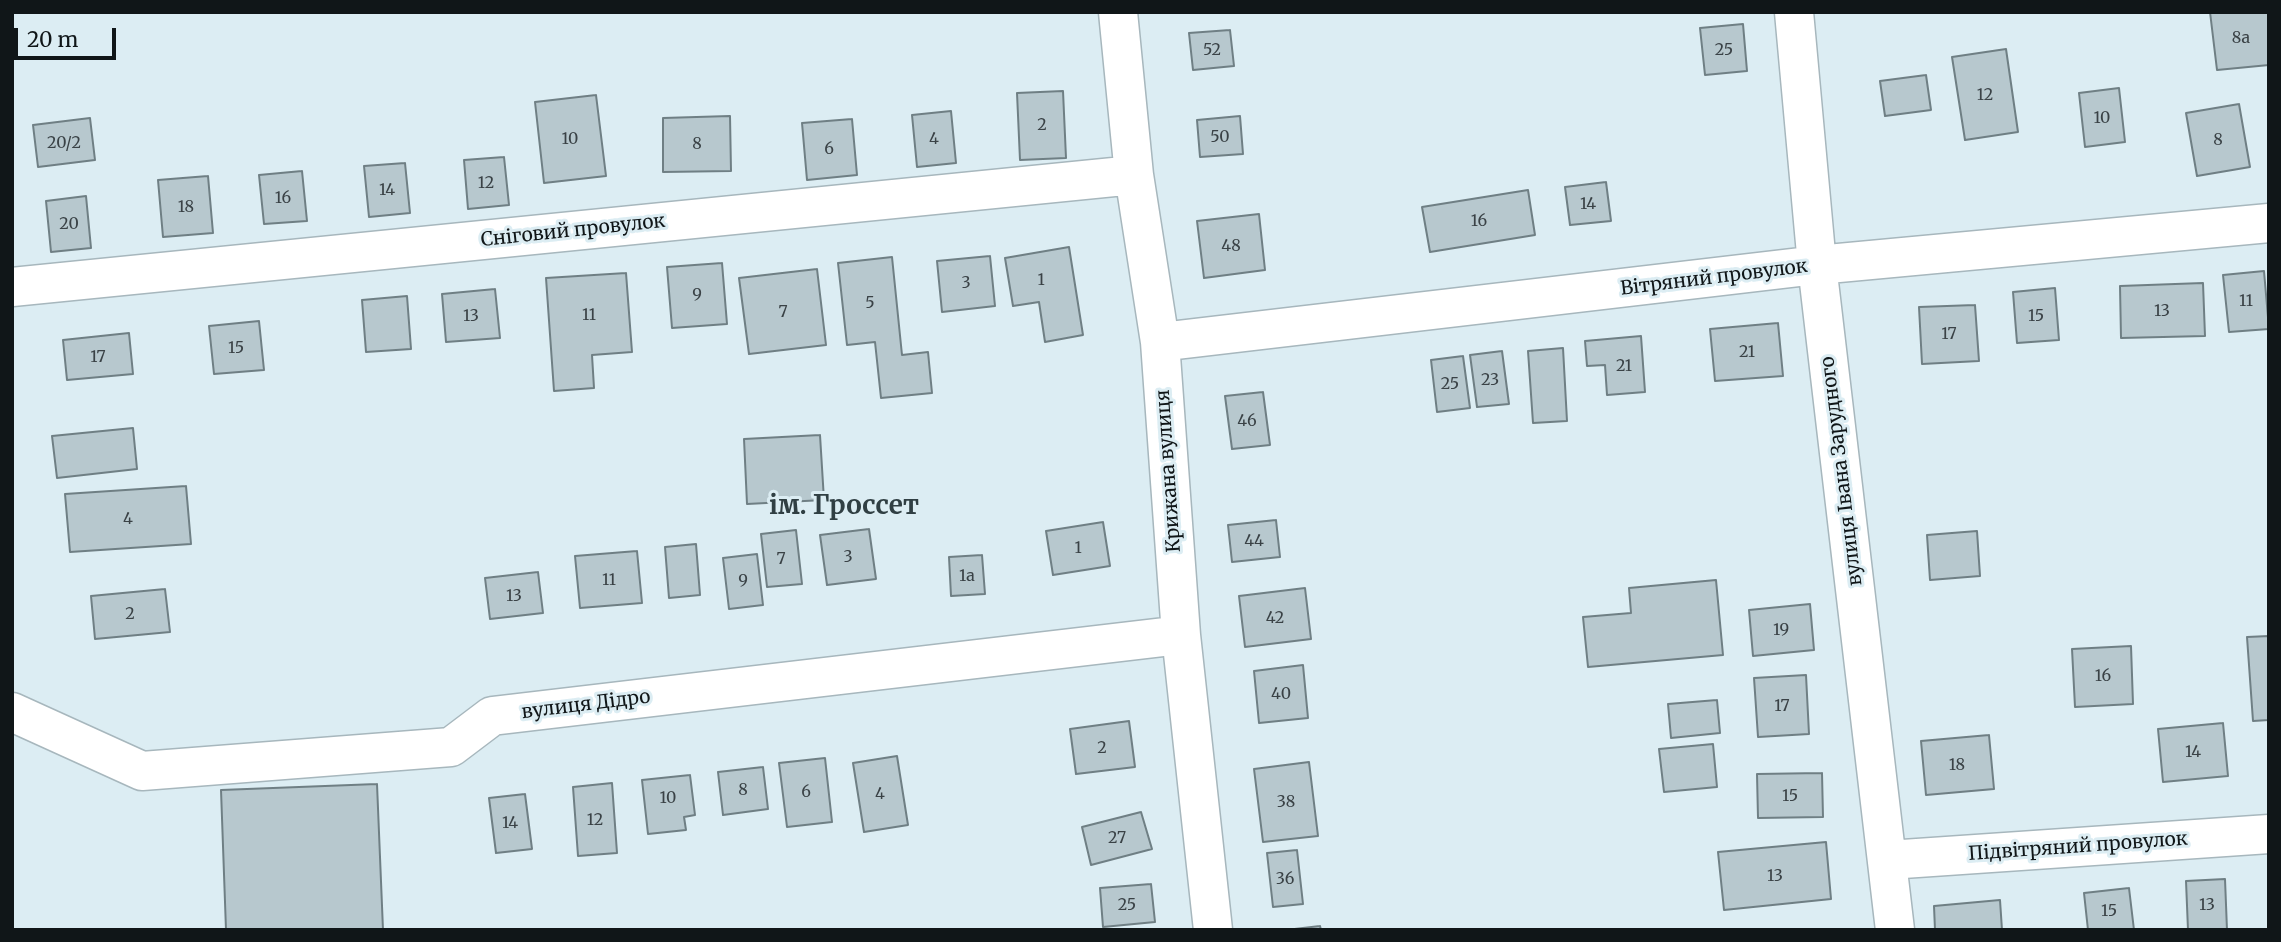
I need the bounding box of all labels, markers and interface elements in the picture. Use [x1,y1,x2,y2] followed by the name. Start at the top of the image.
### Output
[18,14,119,58] scale bar
[27,26,78,53] text: 20 m
[2232,28,2250,48] house number: 8а
[1203,40,1221,60] house number: 52
[1715,40,1733,60] house number: 25
[1977,85,1993,105] house number: 12
[2094,108,2110,128] house number: 10
[1037,115,1047,135] house number: 2
[1210,127,1230,147] house number: 50
[562,129,578,149] house number: 10
[929,129,939,149] house number: 4
[2213,130,2223,150] house number: 8
[47,133,81,153] house number: 20/2
[692,134,702,154] house number: 8
[824,139,834,159] house number: 6
[478,173,494,193] house number: 12
[379,180,395,200] house number: 14
[275,188,291,208] house number: 16
[1580,194,1596,214] house number: 14
[178,197,194,217] house number: 18
[480,210,666,252] street label: Сніговий провулок
[1471,211,1487,231] house number: 16
[59,214,79,234] house number: 20
[1221,236,1241,256] house number: 48
[1619,255,1809,301] street label: Вітряний провулок
[1037,270,1045,290] house number: 1
[961,273,971,293] house number: 3
[692,285,702,305] house number: 9
[2239,291,2253,311] house number: 11
[865,293,875,313] house number: 5
[2154,301,2170,321] house number: 13
[778,302,788,322] house number: 7
[582,305,596,325] house number: 11
[463,306,479,326] house number: 13
[2028,306,2044,326] house number: 15
[1941,324,1957,344] house number: 17
[228,338,244,358] house number: 15
[1739,342,1755,362] house number: 21
[90,347,106,367] house number: 17
[1817,355,1867,587] street label: вулиця Івана Зарудного
[1616,356,1632,376] house number: 21
[1481,370,1499,390] house number: 23
[1441,374,1459,394] house number: 25
[1152,389,1186,553] street label: Крижана вулиця
[1237,411,1257,431] house number: 46
[769,491,919,523] district label: ім. Гроссет
[123,509,133,529] house number: 4
[1244,531,1264,551] house number: 44
[1074,538,1082,558] house number: 1
[843,547,853,567] house number: 3
[776,549,786,569] house number: 7
[959,566,975,586] house number: 1а
[602,570,616,590] house number: 11
[738,571,748,591] house number: 9
[506,586,522,606] house number: 13
[125,604,135,624] house number: 2
[1266,608,1284,628] house number: 42
[1773,620,1789,640] house number: 19
[2095,666,2111,686] house number: 16
[1271,684,1291,704] house number: 40
[520,686,652,724] street label: вулиця Дідро
[1774,696,1790,716] house number: 17
[1097,738,1107,758] house number: 2
[2185,742,2201,762] house number: 14
[1949,755,1965,775] house number: 18
[738,780,748,800] house number: 8
[801,782,811,802] house number: 6
[875,784,885,804] house number: 4
[1782,786,1798,806] house number: 15
[660,788,676,808] house number: 10
[1277,792,1295,812] house number: 38
[587,810,603,830] house number: 12
[502,813,518,833] house number: 14
[1108,828,1126,848] house number: 27
[1968,828,2188,866] street label: Підвітряний провулок
[1767,866,1783,886] house number: 13
[1276,869,1294,889] house number: 36
[1118,895,1136,915] house number: 25
[2199,895,2215,915] house number: 13
[2101,901,2117,921] house number: 15

